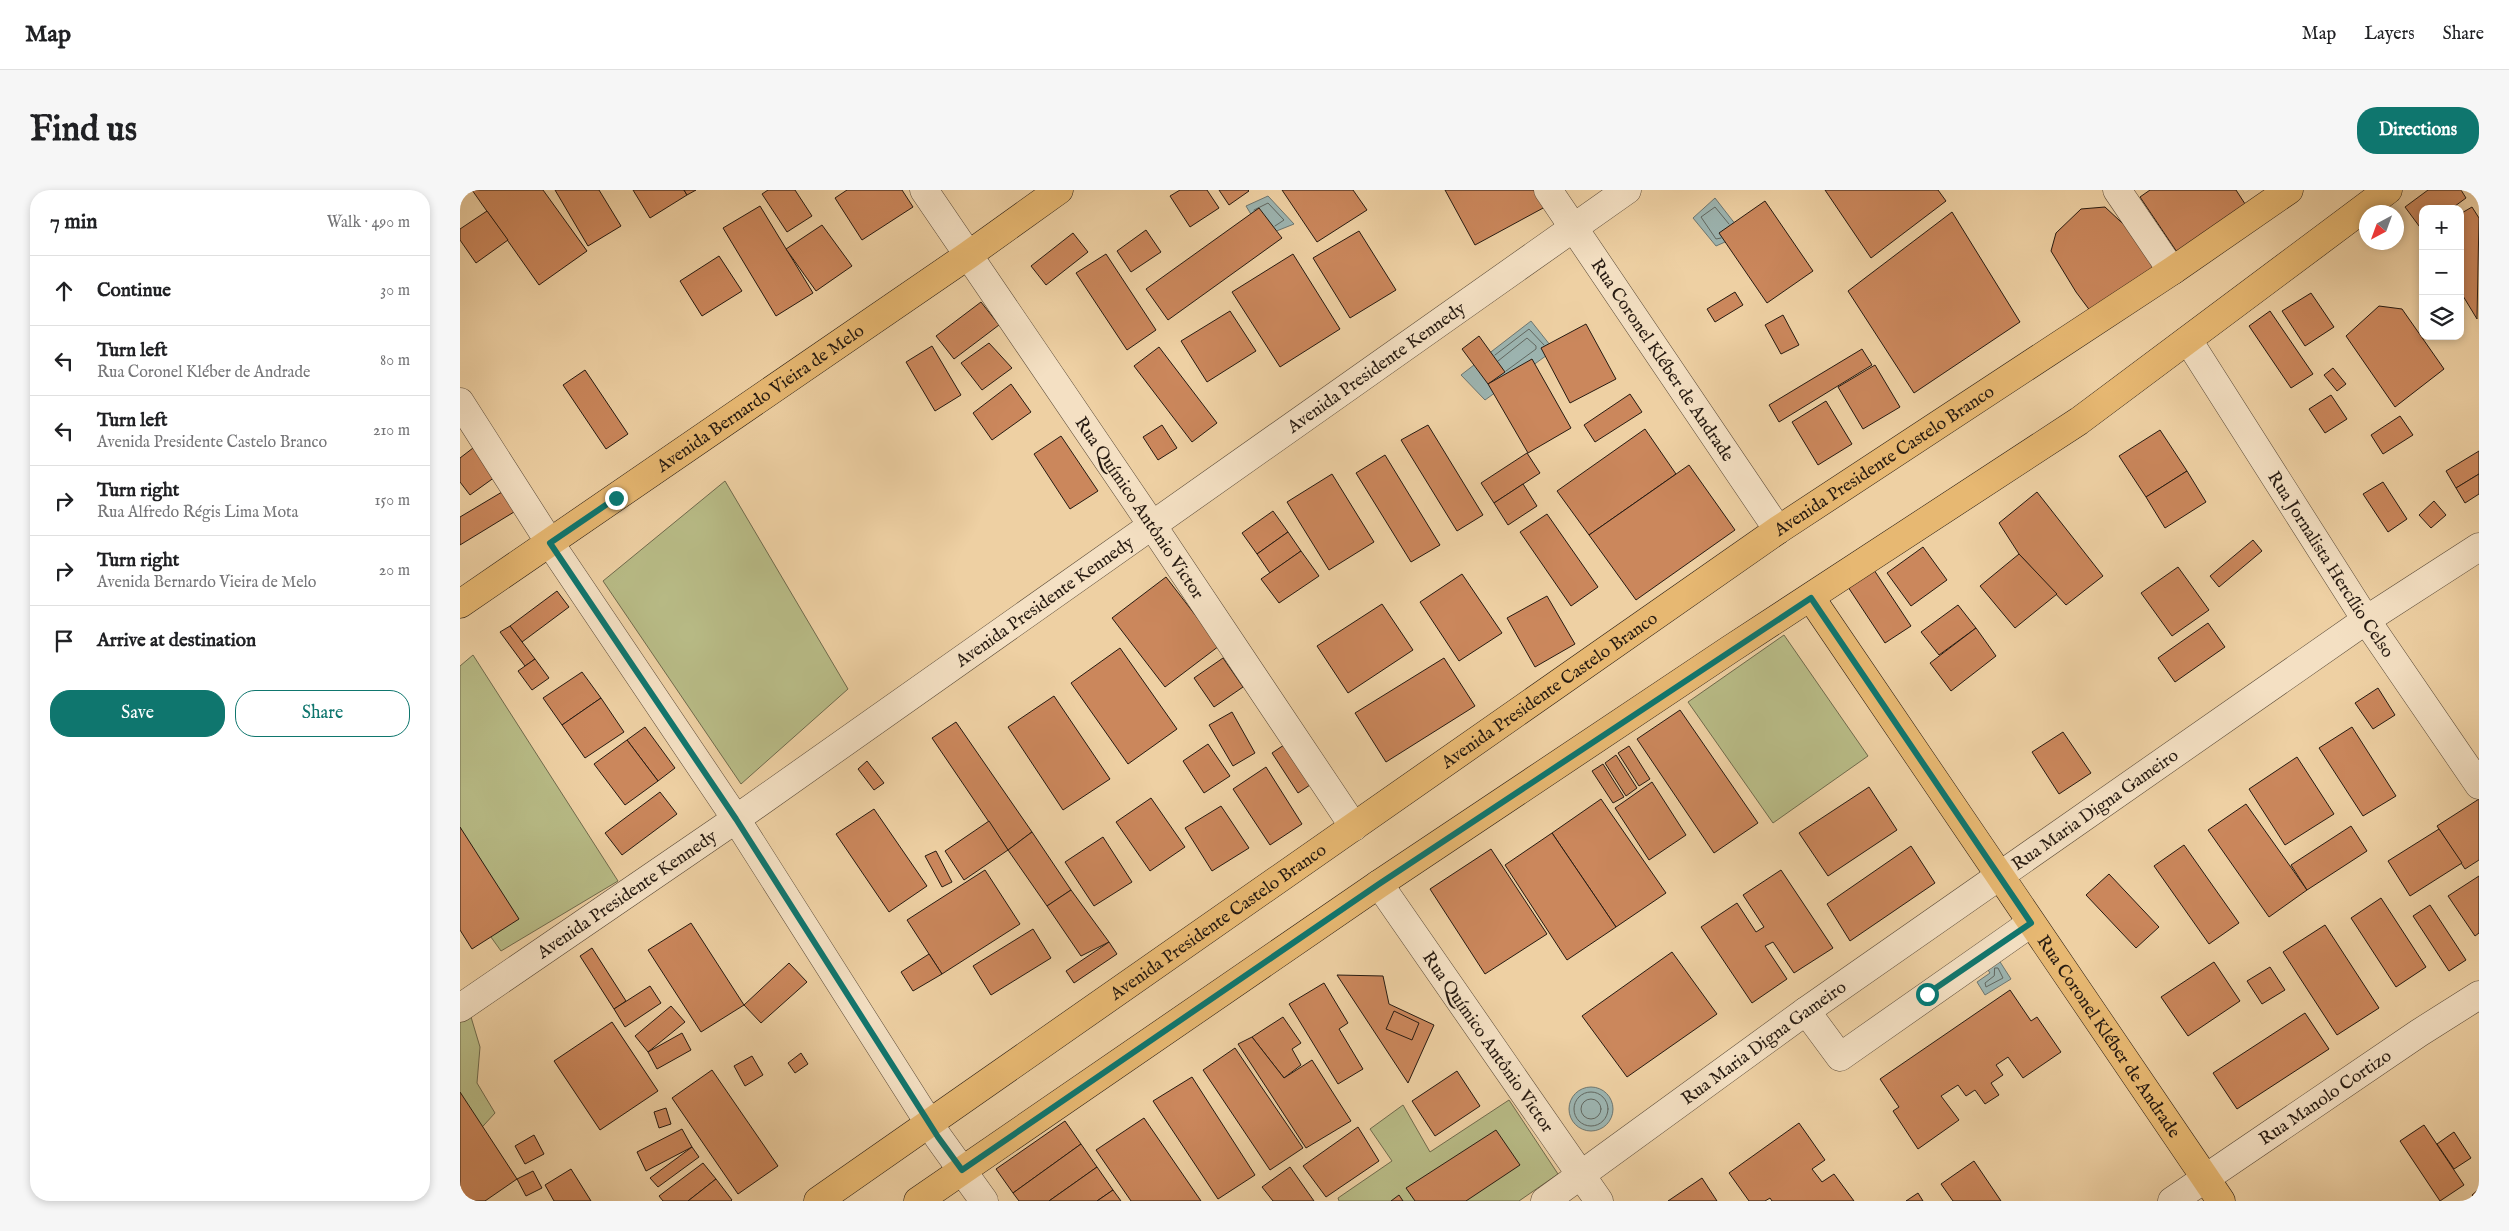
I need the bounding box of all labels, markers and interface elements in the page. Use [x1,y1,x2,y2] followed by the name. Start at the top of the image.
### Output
[25,19,71,50] text: Map
[2302,23,2336,46] text: Map
[2364,23,2415,46] text: Layers
[2443,23,2484,46] text: Share
[2357,107,2479,154] button: Directions
[30,108,137,153] text: Find us
[2359,205,2404,250] north arrow
[2419,205,2464,340] map controls
[2419,205,2464,250] button: +
[50,209,97,236] text: 7 min
[327,213,410,233] text: Walk · 490 m
[2419,250,2464,295] button: −
[1585,255,1738,467] street label: Rua Coronel Kléber de Andrade
[50,277,78,305] icon: ahead
[97,279,171,303] text: Continue
[380,281,410,301] text: 30 m
[2419,295,2464,340] button: layers
[1283,298,1471,440] street label: Avenida Presidente Kennedy
[652,320,870,479] street label: Avenida Bernardo Vieira de Melo
[97,339,168,363] text: Turn left
[50,347,78,375] icon: left
[380,351,410,371] text: 80 m
[97,363,310,383] text: Rua Coronel Kléber de Andrade
[1769,381,2000,543] street label: Avenida Presidente Castelo Branco
[97,409,168,433] text: Turn left
[1069,413,1209,605] street label: Rua Químico Antônio Victor
[50,417,78,445] icon: left
[373,421,410,441] text: 210 m
[97,433,327,453] text: Avenida Presidente Castelo Branco
[2261,467,2399,663] street label: Rua Jornalista Hercílio Celso
[97,479,179,503] text: Turn right
[50,487,78,515] icon: right
[605,487,628,510] route end
[375,491,410,511] text: 150 m
[97,503,299,523] text: Rua Alfredo Régis Lima Mota
[951,532,1139,674] street label: Avenida Presidente Kennedy
[97,549,179,573] text: Turn right
[50,557,78,585] icon: right
[379,561,410,581] text: 20 m
[97,573,316,593] text: Avenida Bernardo Vieira de Melo
[1436,607,1663,775] street label: Avenida Presidente Castelo Branco
[50,627,78,655] icon: arrive
[97,629,256,653] text: Arrive at destination
[50,690,225,737] button: Save
[235,690,410,737] button: Share
[2008,744,2184,877] street label: Rua Maria Digna Gameiro
[532,825,722,965] street label: Avenida Presidente Kennedy
[1105,839,1332,1007] street label: Avenida Presidente Castelo Branco
[2031,931,2185,1143] street label: Rua Coronel Kléber de Andrade
[1416,947,1558,1138] street label: Rua Químico Antônio Victor
[1677,976,1852,1111] street label: Rua Maria Digna Gameiro
[1916,983,1939,1006] route start
[2255,1045,2397,1151] street label: Rua Manolo Cortizo

